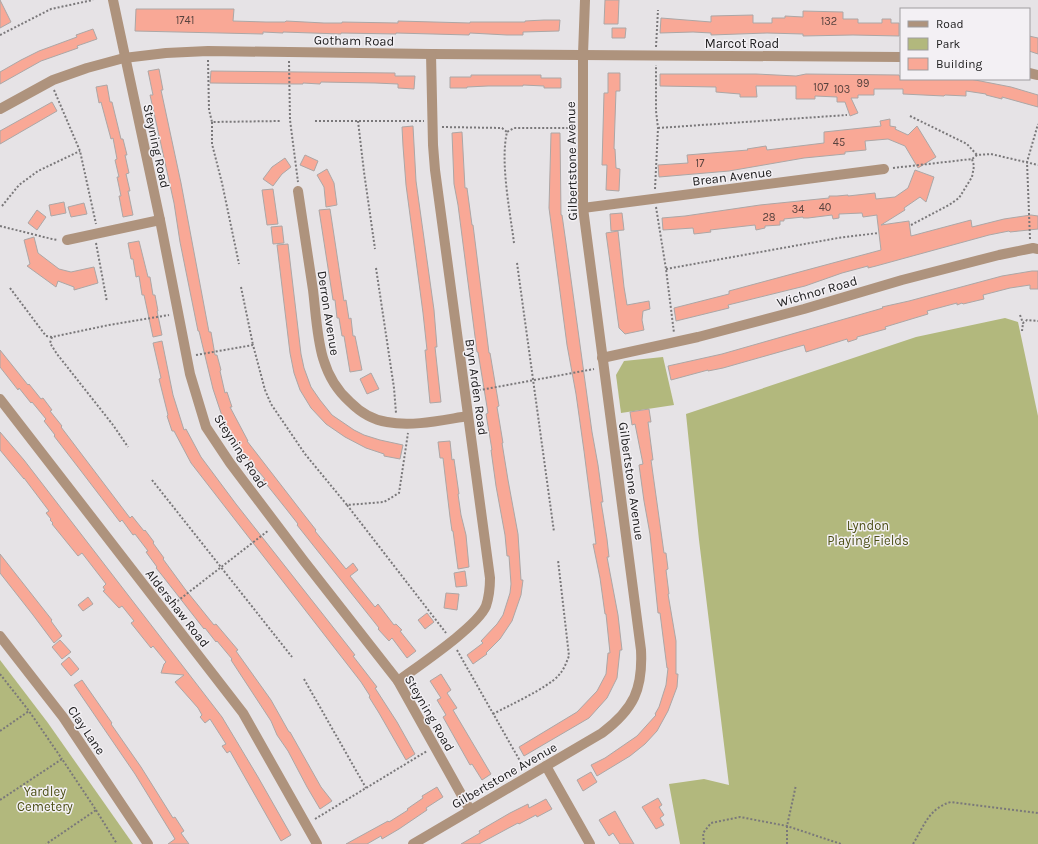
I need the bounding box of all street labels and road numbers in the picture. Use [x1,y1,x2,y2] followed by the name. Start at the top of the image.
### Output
[314,32,394,49] street label: Gotham Road
[705,36,779,51] street label: Marcot Road
[563,101,580,221] street label: Gilbertstone Avenue
[140,103,173,189] street label: Steyning Road
[691,164,773,189] street label: Brean Avenue
[314,270,343,357] street label: Derron Avenue
[775,273,859,310] street label: Wichnor Road
[462,338,491,436] street label: Bryn Arden Road
[211,411,270,491] street label: Steyning Road
[616,421,647,541] street label: Gilbertstone Avenue
[143,566,213,650] street label: Aldershaw Road
[402,673,457,754] street label: Steyning Road
[65,703,109,758] street label: Clay Lane
[449,739,560,812] street label: Gilbertstone Avenue

